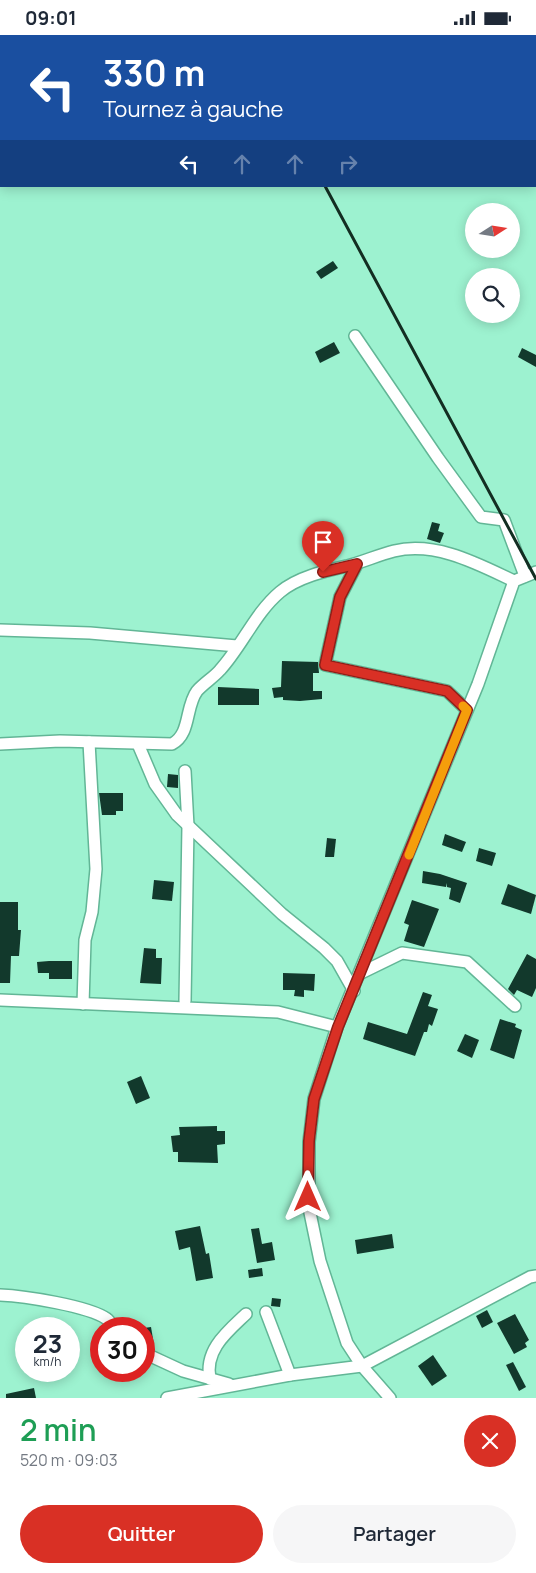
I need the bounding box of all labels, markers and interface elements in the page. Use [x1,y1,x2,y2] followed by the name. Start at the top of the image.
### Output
[25,5,77,31] text: 09:01
[103,49,205,97] text: 330 m
[20,55,85,120] icon: left
[103,94,283,124] text: Tournez à gauche
[175,150,203,178] icon: left
[228,150,256,178] icon: ahead
[281,150,309,178] icon: ahead
[334,150,362,178] icon: right
[465,203,520,257] north arrow
[465,203,520,323] map controls
[465,268,520,323] button: search
[302,521,344,572] pin
[309,528,337,556] icon: arrive
[281,1170,333,1222] position arrow
[90,1317,155,1382] speed limit sign: 30
[33,1326,62,1361] text: 23
[34,1353,61,1370] text: km/h
[20,1409,96,1450] text: 2 min
[464,1415,516,1467] button: close
[20,1449,118,1471] text: 520 m · 09:03
[20,1505,263,1563] button: Quitter
[273,1505,516,1563] button: Partager

